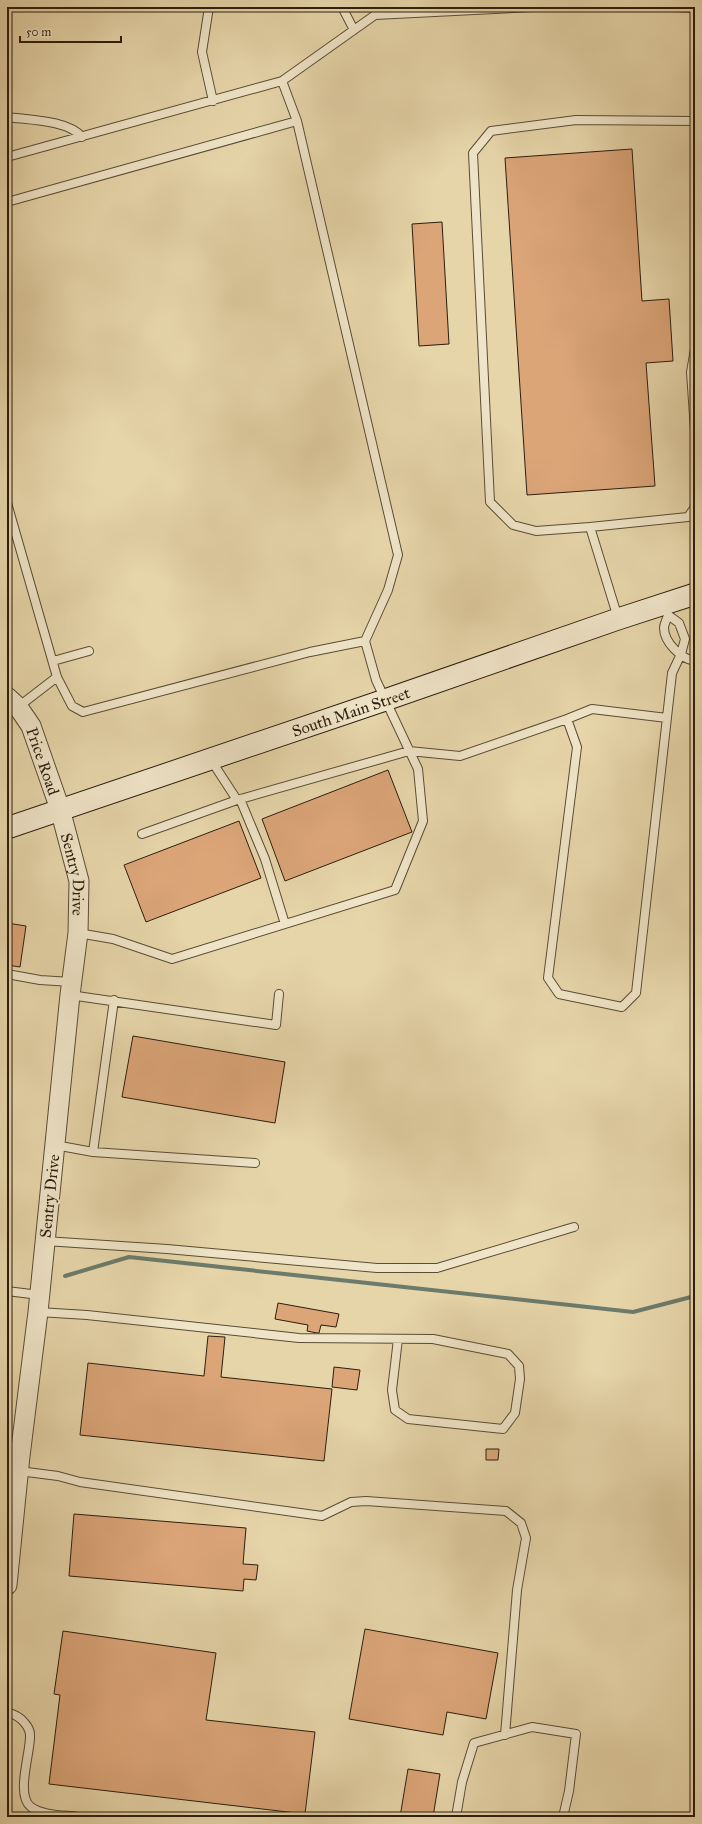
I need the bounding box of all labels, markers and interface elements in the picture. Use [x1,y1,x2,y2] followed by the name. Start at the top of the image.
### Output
[20,18,121,44] scale bar
[26,25,51,39] text: 50 m
[289,683,413,741] street label: South Main Street
[22,725,63,798] street label: Price Road
[57,831,88,916] street label: Sentry Drive
[36,1153,63,1239] street label: Sentry Drive

